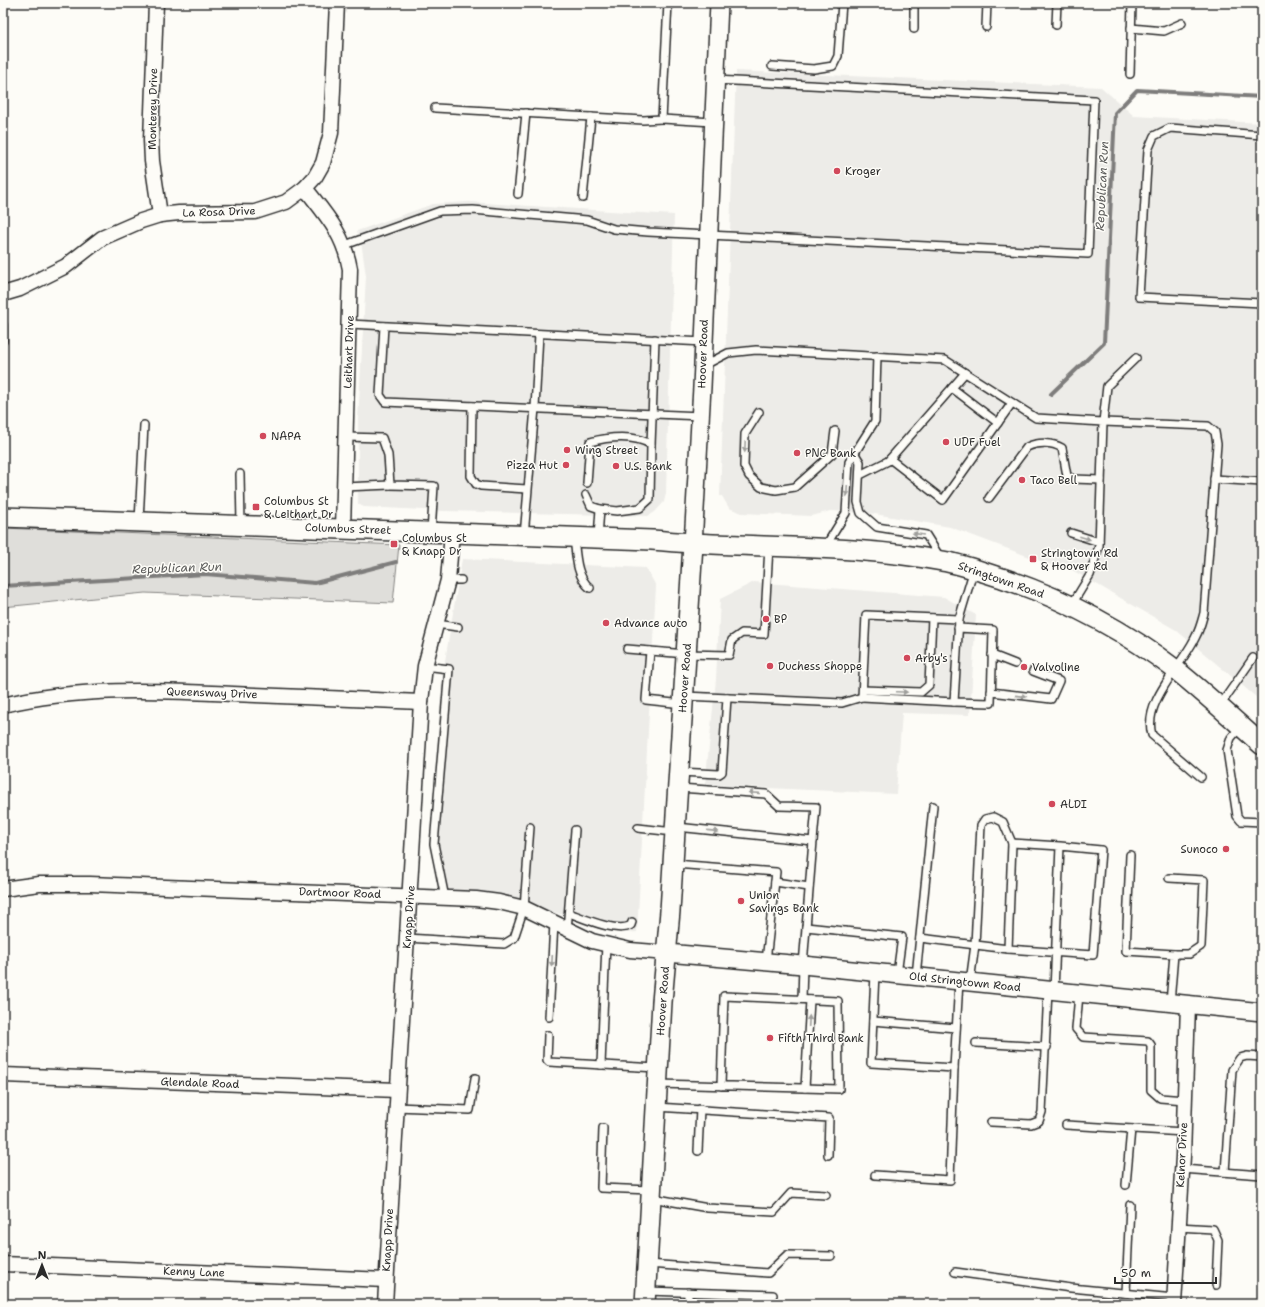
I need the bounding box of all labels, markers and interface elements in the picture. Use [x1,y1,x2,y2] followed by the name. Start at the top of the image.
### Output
[145,68,161,150] street label: Monterey Drive
[1092,141,1112,231] water label: Republican Run
[845,164,881,179] place label: Kroger
[832,166,842,176] marker: Kroger
[182,203,256,221] street label: La Rosa Drive
[340,315,358,389] street label: Leithart Drive
[694,319,712,389] street label: Hoover Road
[271,429,301,444] place label: NAPA
[258,431,268,441] marker: NAPA
[954,435,1001,450] place label: UDF Fuel
[941,437,951,447] marker: UDF Fuel
[742,441,748,454] one-way arrow
[575,443,638,458] place label: Wing Street
[562,445,572,455] marker: Wing Street
[805,446,856,461] place label: PNC Bank
[792,448,802,458] marker: PNC Bank
[507,458,558,473] place label: Pizza Hut
[624,459,672,474] place label: U.S. Bank
[561,460,571,470] marker: Pizza Hut
[611,461,621,471] marker: U.S. Bank
[1030,473,1078,488] place label: Taco Bell
[1017,475,1027,485] marker: Taco Bell
[844,485,851,497] one-way arrow
[264,494,333,522] place label: Columbus St & Leithart Dr
[251,502,261,512] marker: Columbus St & Leithart Dr
[305,520,392,538] street label: Columbus Street
[402,531,467,559] place label: Columbus St & Knapp Dr
[912,531,924,537] one-way arrow
[1079,535,1091,541] one-way arrow
[389,539,399,549] marker: Columbus St & Knapp Dr
[1041,546,1118,574] place label: Stringtown Rd & Hoover Rd
[1028,554,1038,564] marker: Stringtown Rd & Hoover Rd
[132,558,222,578] water label: Republican Run
[956,558,1046,602] street label: Stringtown Road
[774,612,787,627] place label: BP
[761,614,771,624] marker: BP
[614,616,688,631] place label: Advance auto
[601,618,611,628] marker: Advance auto
[675,643,695,713] street label: Hoover Road
[915,651,948,666] place label: Arby's
[902,653,912,663] marker: Arby's
[778,659,862,674] place label: Duchess Shoppe
[1032,660,1080,675] place label: Valvoline
[765,661,775,671] marker: Duchess Shoppe
[1019,662,1029,672] marker: Valvoline
[166,684,258,702] street label: Queensway Drive
[896,688,908,695] one-way arrow
[1015,692,1027,699] one-way arrow
[748,789,760,796] one-way arrow
[1060,797,1087,812] place label: ALDI
[1047,799,1057,809] marker: ALDI
[707,827,719,834] one-way arrow
[1181,842,1218,857] place label: Sunoco
[1221,844,1231,854] marker: Sunoco
[299,884,381,902] street label: Dartmoor Road
[399,885,419,949] street label: Knapp Drive
[749,888,819,916] place label: Union Savings Bank
[736,896,746,906] marker: Union Savings Bank
[548,955,555,967] one-way arrow
[653,966,673,1036] street label: Hoover Road
[908,969,1022,995] street label: Old Stringtown Road
[805,1015,812,1027] one-way arrow
[778,1031,864,1046] place label: Fifth Third Bank
[765,1033,775,1043] marker: Fifth Third Bank
[160,1074,240,1092] street label: Glendale Road
[1173,1122,1191,1188] street label: Kelnor Drive
[379,1208,397,1272] street label: Knapp Drive
[22,1245,62,1285] north arrow
[38,1248,47,1263] text: N
[1115,1259,1216,1285] scale bar
[163,1263,225,1281] street label: Kenny Lane
[1121,1265,1151,1281] text: 50 m

